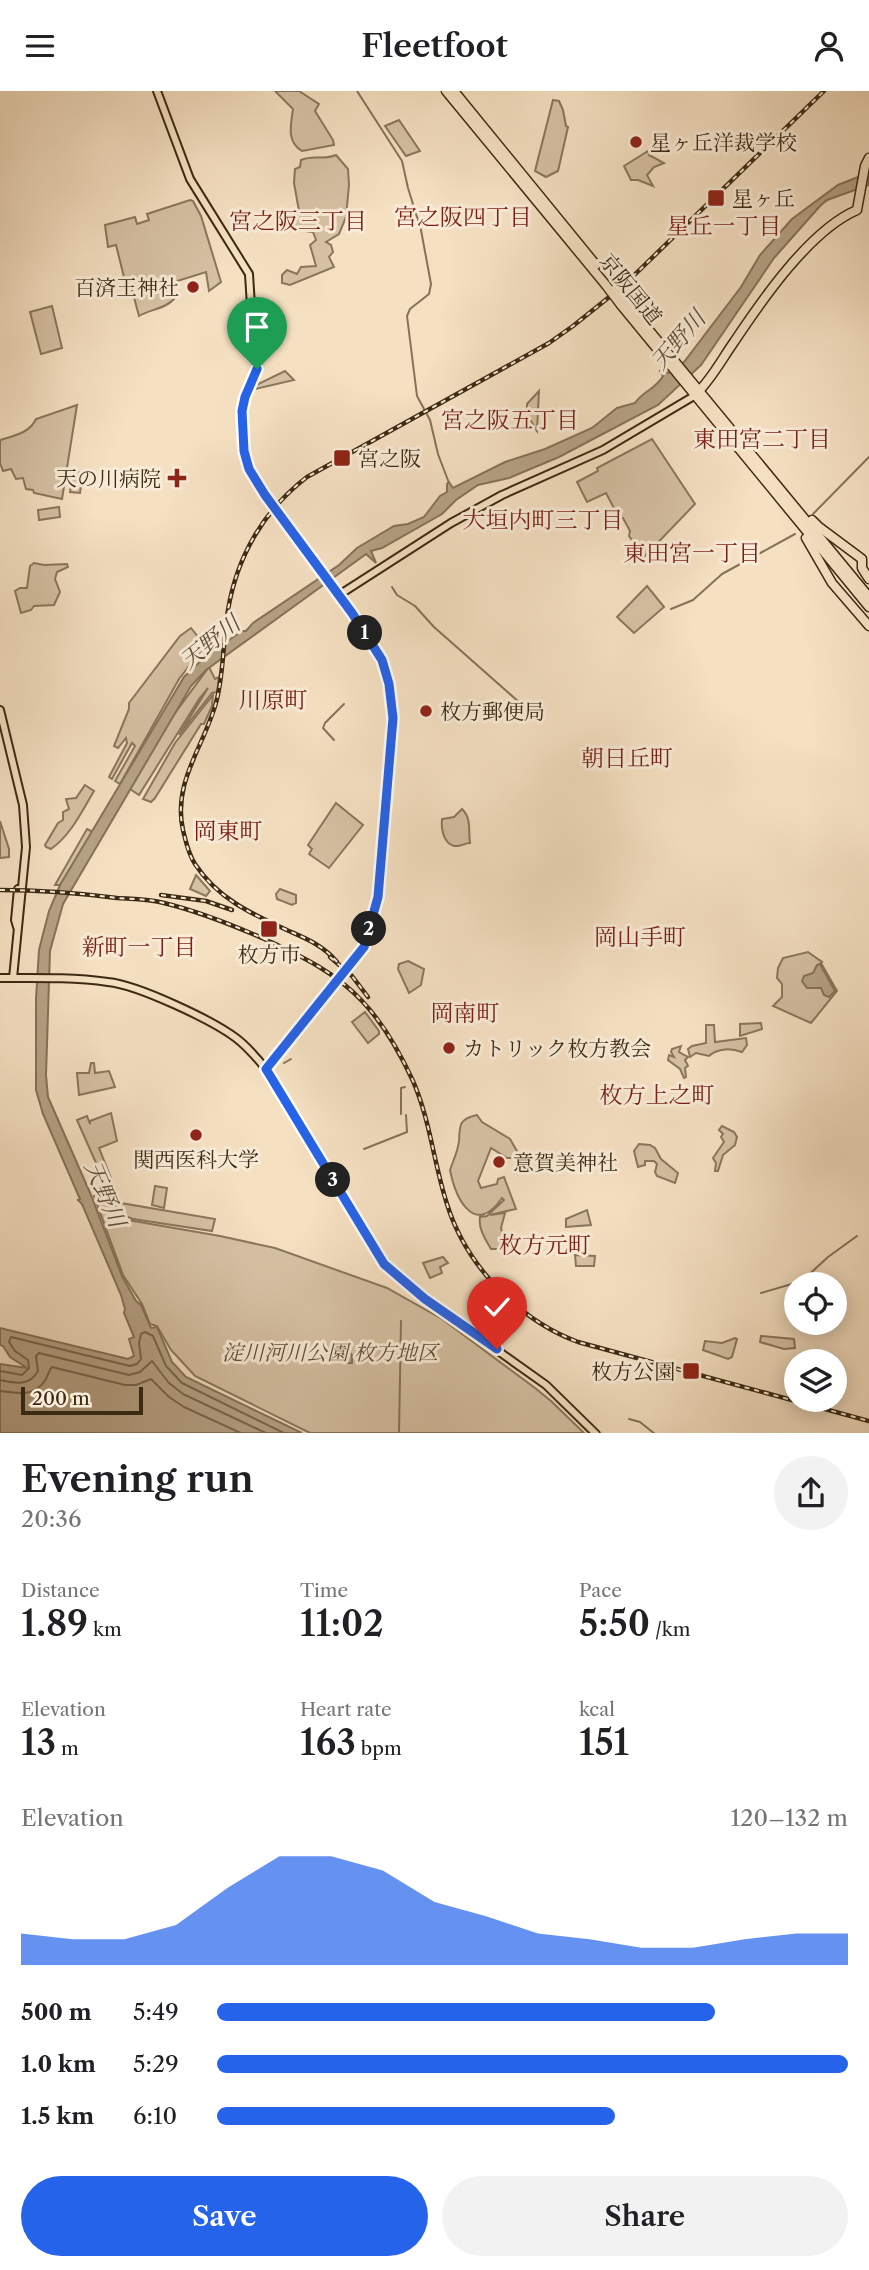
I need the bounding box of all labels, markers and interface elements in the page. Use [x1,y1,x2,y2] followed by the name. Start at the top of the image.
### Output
[361,26,508,65] text: Fleetfoot
[21,27,59,65] icon: menu
[810,27,848,65] icon: person
[650,130,797,155] place label: 星ヶ丘洋裁学校
[628,134,644,150] marker: 星ヶ丘洋裁学校
[732,186,795,211] place label: 星ヶ丘
[706,188,726,208] marker: 星ヶ丘
[394,203,532,231] district label: 宮之阪四丁目
[229,207,367,235] district label: 宮之阪三丁目
[667,212,782,240] district label: 星丘一丁目
[595,248,667,330] street label: 京阪国道
[74,275,179,300] place label: 百済王神社
[185,279,201,295] marker: 百済王神社
[227,297,287,369] pin
[645,303,713,375] water label: 天野川
[238,308,276,346] icon: arrive
[441,406,579,434] district label: 宮之阪五丁目
[693,425,831,453] district label: 東田宮二丁目
[358,446,421,471] place label: 宮之阪
[332,448,352,468] marker: 宮之阪
[56,466,161,491] place label: 天の川病院
[167,468,187,488] marker: 天の川病院
[463,506,624,534] district label: 大垣内町三丁目
[623,539,761,567] district label: 東田宮一丁目
[174,608,248,675] water label: 天野川
[348,615,382,651] pin: 1
[360,621,369,644] text: 1
[239,686,308,714] district label: 川原町
[440,699,545,724] place label: 枚方郵便局
[418,703,434,719] marker: 枚方郵便局
[581,744,673,772] district label: 朝日丘町
[194,817,263,845] district label: 岡東町
[352,911,386,947] pin: 2
[363,917,374,940] text: 2
[259,919,279,939] marker: 枚方市
[594,923,686,951] district label: 岡山手町
[82,933,197,961] district label: 新町一丁目
[238,942,301,967] place label: 枚方市
[431,999,500,1027] district label: 岡南町
[463,1036,651,1061] place label: カトリック枚方教会
[441,1040,457,1056] marker: カトリック枚方教会
[600,1081,715,1109] district label: 枚方上之町
[188,1127,204,1143] marker: 関西医科大学
[133,1147,259,1172] place label: 関西医科大学
[513,1150,618,1175] place label: 意賀美神社
[491,1154,507,1170] marker: 意賀美神社
[79,1157,133,1234] water label: 天野川
[316,1163,350,1197] pin: 3
[327,1168,338,1191] text: 3
[499,1231,591,1259] district label: 枚方元町
[784,1272,847,1412] map controls
[784,1272,847,1335] button: locate
[467,1277,527,1349] pin
[478,1288,516,1326] icon: check
[222,1340,441,1365] park label: 淀川河川公園 枚方地区
[784,1349,847,1412] button: layers
[591,1359,675,1384] place label: 枚方公園
[681,1361,701,1381] marker: 枚方公園
[21,1385,144,1416] scale bar
[32,1387,90,1410] text: 200 m
[21,1455,254,1502] text: Evening run
[774,1456,848,1530] button: share
[21,1505,81,1533] text: 20:36
[21,1579,100,1602] text: Distance
[300,1579,348,1602] text: Time
[579,1579,622,1602] text: Pace
[21,1602,88,1645] text: 1.89
[300,1602,384,1645] text: 11:02
[579,1602,650,1645] text: 5:50
[88,1618,122,1641] text: km
[650,1618,691,1641] text: /km
[21,1698,106,1721] text: Elevation
[300,1698,392,1721] text: Heart rate
[579,1698,615,1721] text: kcal
[21,1721,56,1764] text: 13
[300,1721,356,1764] text: 163
[579,1721,629,1764] text: 151
[56,1737,79,1760] text: m
[356,1737,402,1760] text: bpm
[21,1804,124,1832] text: Elevation
[731,1804,848,1832] text: 120–132 m
[21,1998,92,2026] text: 500 m
[133,1998,179,2026] text: 5:49
[21,2050,96,2078] text: 1.0 km
[133,2050,179,2078] text: 5:29
[21,2102,94,2130] text: 1.5 km
[133,2102,177,2130] text: 6:10
[21,2176,428,2256] button: Save
[442,2176,848,2256] button: Share

